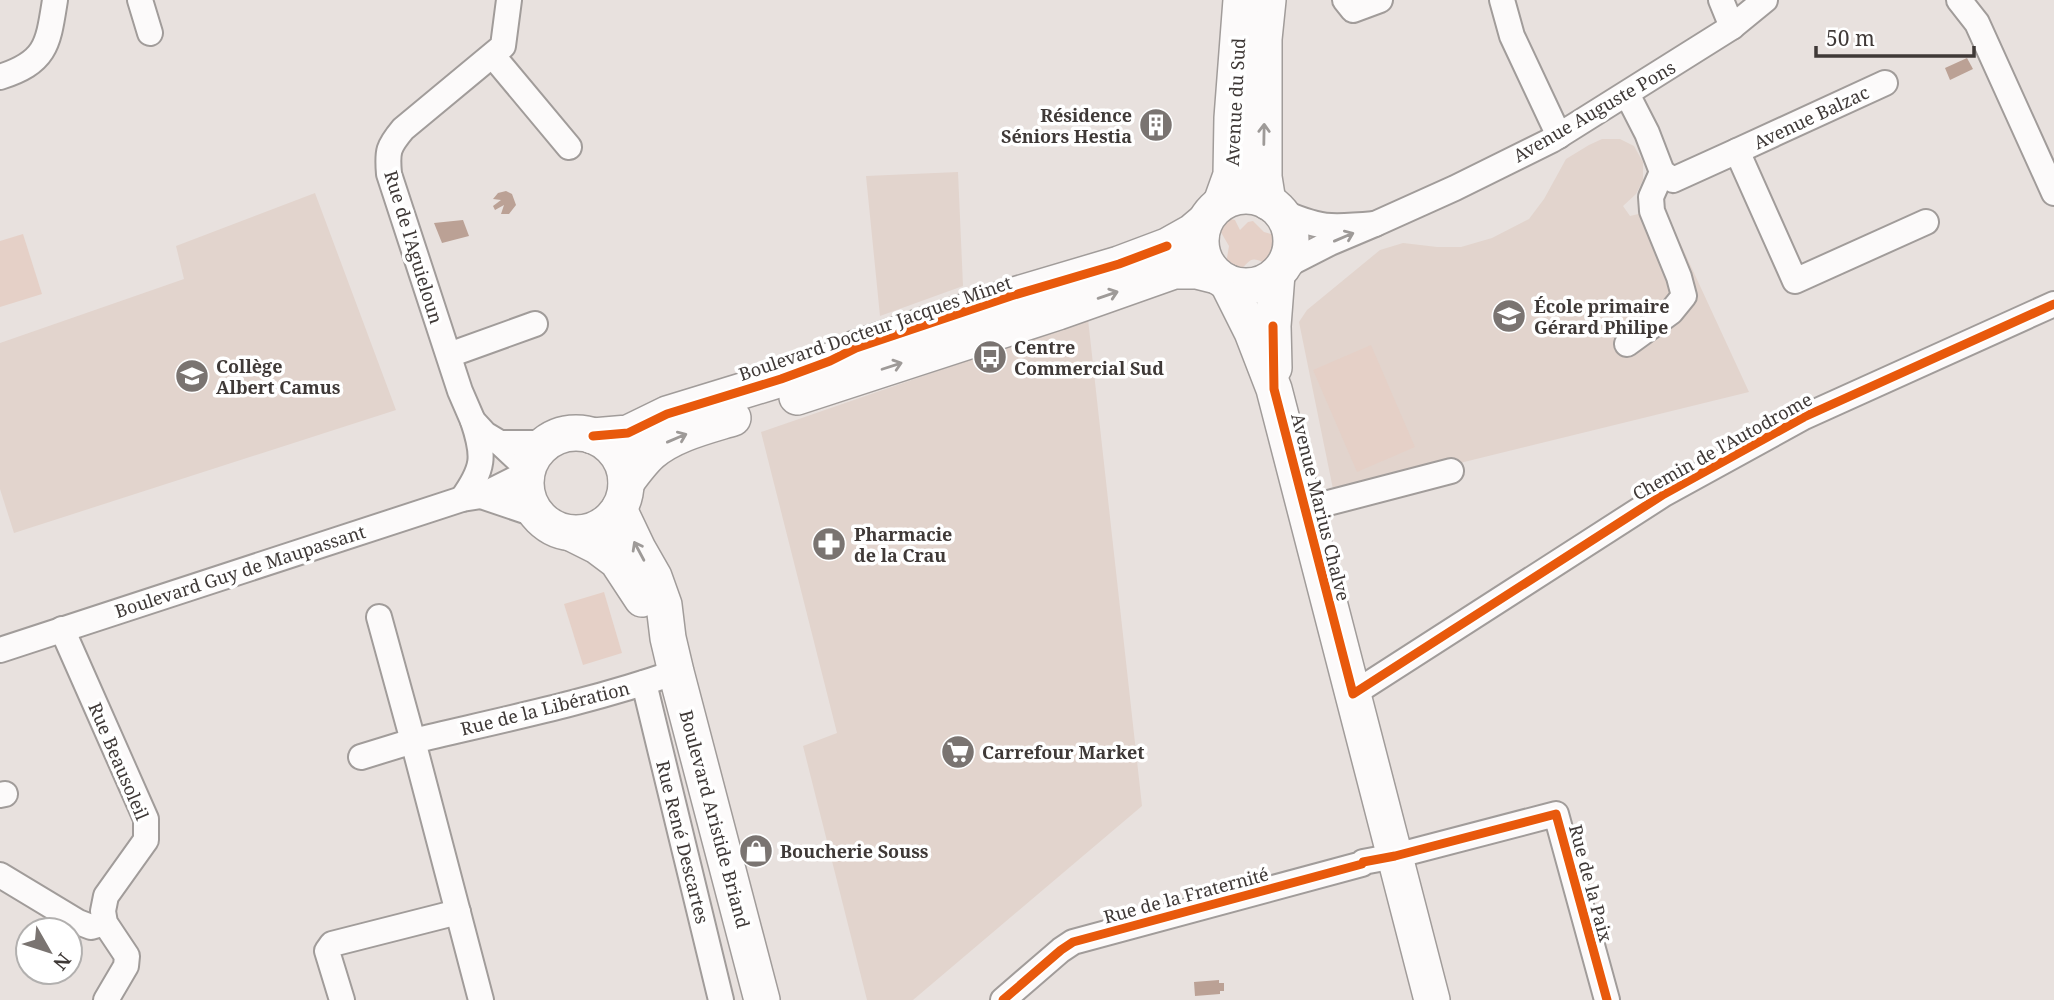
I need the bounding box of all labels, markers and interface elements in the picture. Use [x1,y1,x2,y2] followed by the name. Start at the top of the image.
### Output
[1816,14,1974,58] scale bar
[1826,24,1875,52] text: 50 m
[1220,37,1250,167] street label: Avenue du Sud
[1508,55,1680,167] street label: Avenue Auguste Pons
[1749,80,1873,154] street label: Avenue Balzac
[1001,103,1132,148] place label: Résidence Séniors Hestia
[1137,106,1175,144] building icon: Résidence Séniors Hestia
[1258,123,1271,146] one-way arrow
[379,168,449,327] street label: Rue de l'Aguieloun
[1333,229,1354,242] one-way arrow
[735,270,1015,386] street label: Boulevard Docteur Jacques Minet
[1097,288,1119,300] one-way arrow
[1534,294,1670,339] place label: École primaire Gérard Philipe
[1490,297,1528,335] school or university icon: École primaire Gérard Philipe
[1014,335,1164,380] place label: Centre Commercial Sud
[971,338,1009,376] bus stop icon: Centre Commercial Sud
[216,354,341,399] place label: Collège Albert Camus
[173,357,211,395] school or university icon: Collège Albert Camus
[881,359,903,371] one-way arrow
[1628,387,1816,505] street label: Chemin de l'Autodrome
[1286,411,1356,603] street label: Avenue Marius Chalve
[665,431,687,444] one-way arrow
[112,519,368,623] street label: Boulevard Guy de Maupassant
[854,522,952,567] place label: Pharmacie de la Crau
[810,525,848,563] pharmacy icon: Pharmacie de la Crau
[632,541,646,561] one-way arrow
[458,675,632,741] street label: Rue de la Libération
[83,699,155,824] street label: Rue Beausoleil
[674,707,756,931] street label: Boulevard Aristide Briand
[939,733,977,771] supermarket icon: Carrefour Market
[982,740,1145,764] place label: Carrefour Market
[651,758,715,926] street label: Rue René Descartes
[1564,822,1618,945] street label: Rue de la Paix
[737,832,775,870] shop icon: Boucherie Souss
[780,839,929,863] place label: Boucherie Souss
[1101,861,1271,929] street label: Rue de la Fraternité
[14,916,84,986] north arrow
[47,948,77,976] text: N

